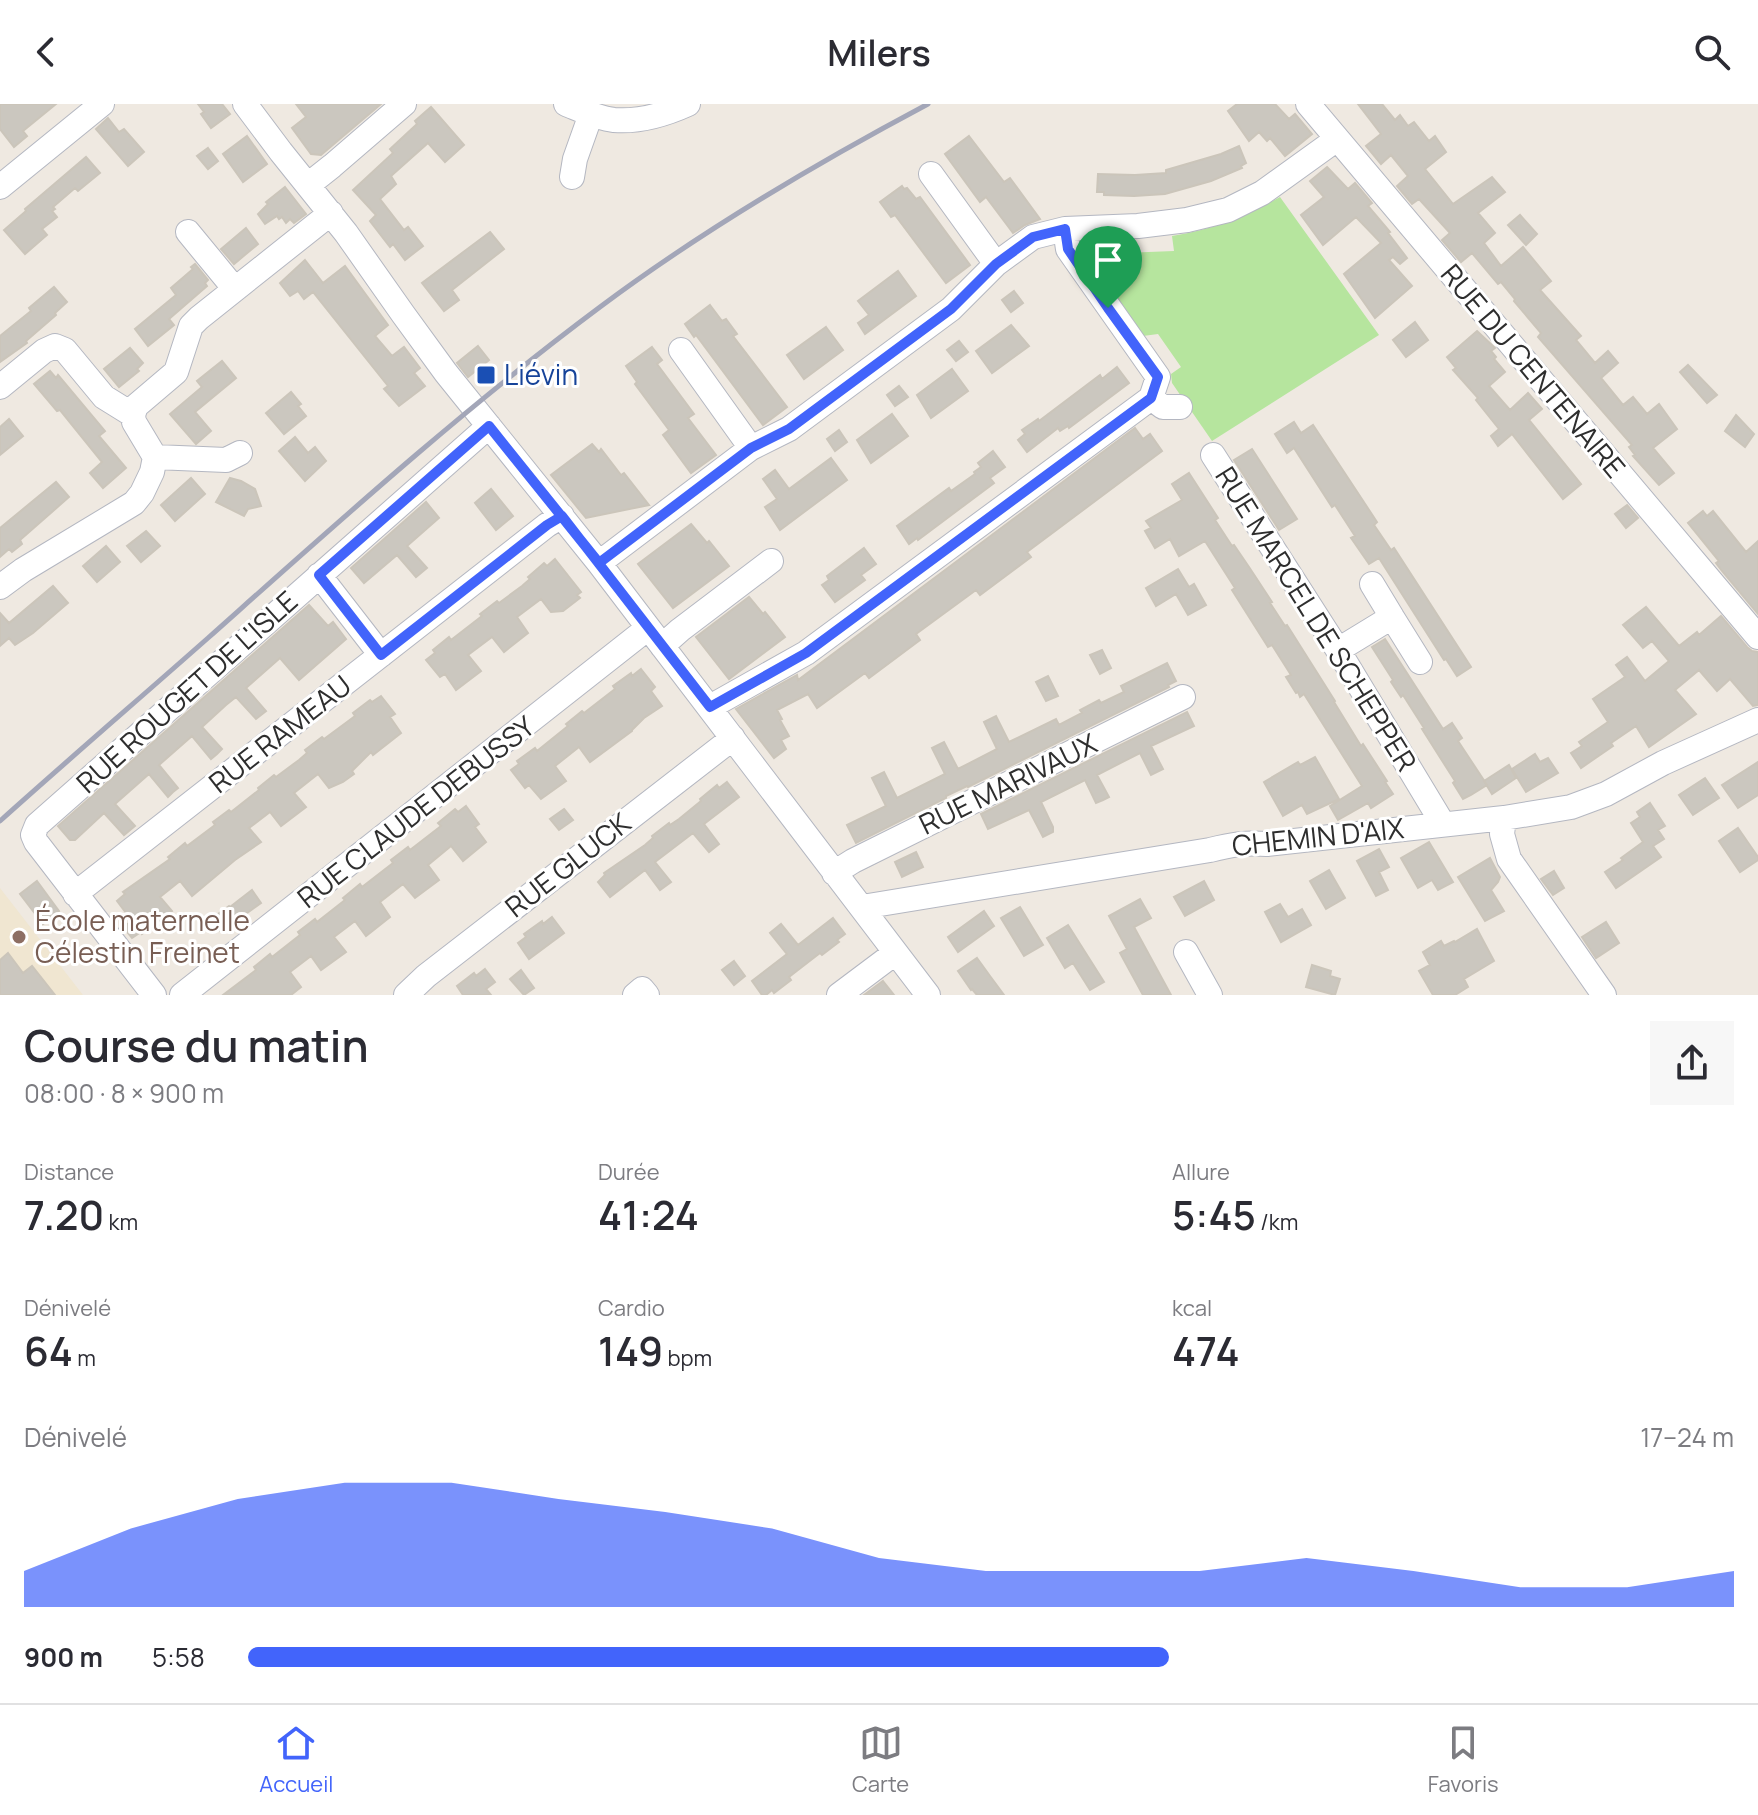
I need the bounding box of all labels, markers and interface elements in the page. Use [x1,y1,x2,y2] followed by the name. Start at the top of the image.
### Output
[827,28,931,77] text: Milers
[24,30,68,74] icon: back
[1690,30,1734,74] icon: search
[1074,226,1142,308] pin
[1086,238,1130,282] icon: arrive
[1433,256,1634,485] street label: RUE DU CENTENAIRE
[504,355,578,393] place label: Liévin
[475,364,497,386] marker: Liévin
[1207,459,1426,778] street label: RUE MARCEL DE SCHEPPER
[68,582,305,801] street label: RUE ROUGET DE L'ISLE
[200,666,358,801] street label: RUE RAMEAU
[289,706,542,916] street label: RUE CLAUDE DEBUSSY
[912,724,1103,842] street label: RUE MARIVAUX
[497,803,638,925] street label: RUE GLUCK
[1230,808,1406,864] street label: CHEMIN D'AIX
[35,901,250,971] place label: École maternelle Célestin Freinet
[10,928,28,946] marker: École maternelle Célestin Freinet
[24,1015,369,1075] text: Course du matin
[1650,1021,1734,1105] button: share
[24,1075,224,1111] text: 08:00 · 8 × 900 m
[24,1157,114,1187] text: Distance
[598,1157,660,1187] text: Durée
[1172,1157,1230,1187] text: Allure
[24,1187,104,1242] text: 7.20
[598,1187,699,1242] text: 41:24
[1172,1187,1256,1242] text: 5:45
[104,1207,138,1237] text: km
[1256,1207,1298,1237] text: /km
[24,1293,111,1323] text: Dénivelé
[598,1293,665,1323] text: Cardio
[1172,1293,1212,1323] text: kcal
[24,1323,73,1378] text: 64
[598,1323,663,1378] text: 149
[1172,1323,1240,1378] text: 474
[73,1343,96,1373] text: m
[663,1343,712,1373] text: bpm
[24,1419,127,1455] text: Dénivelé
[1640,1419,1734,1455] text: 17–24 m
[24,1639,103,1675] text: 900 m
[152,1639,205,1675] text: 5:58
[259,1721,333,1799] tab: Accueil
[852,1721,909,1799] tab: Carte
[1428,1721,1499,1799] tab: Favoris

